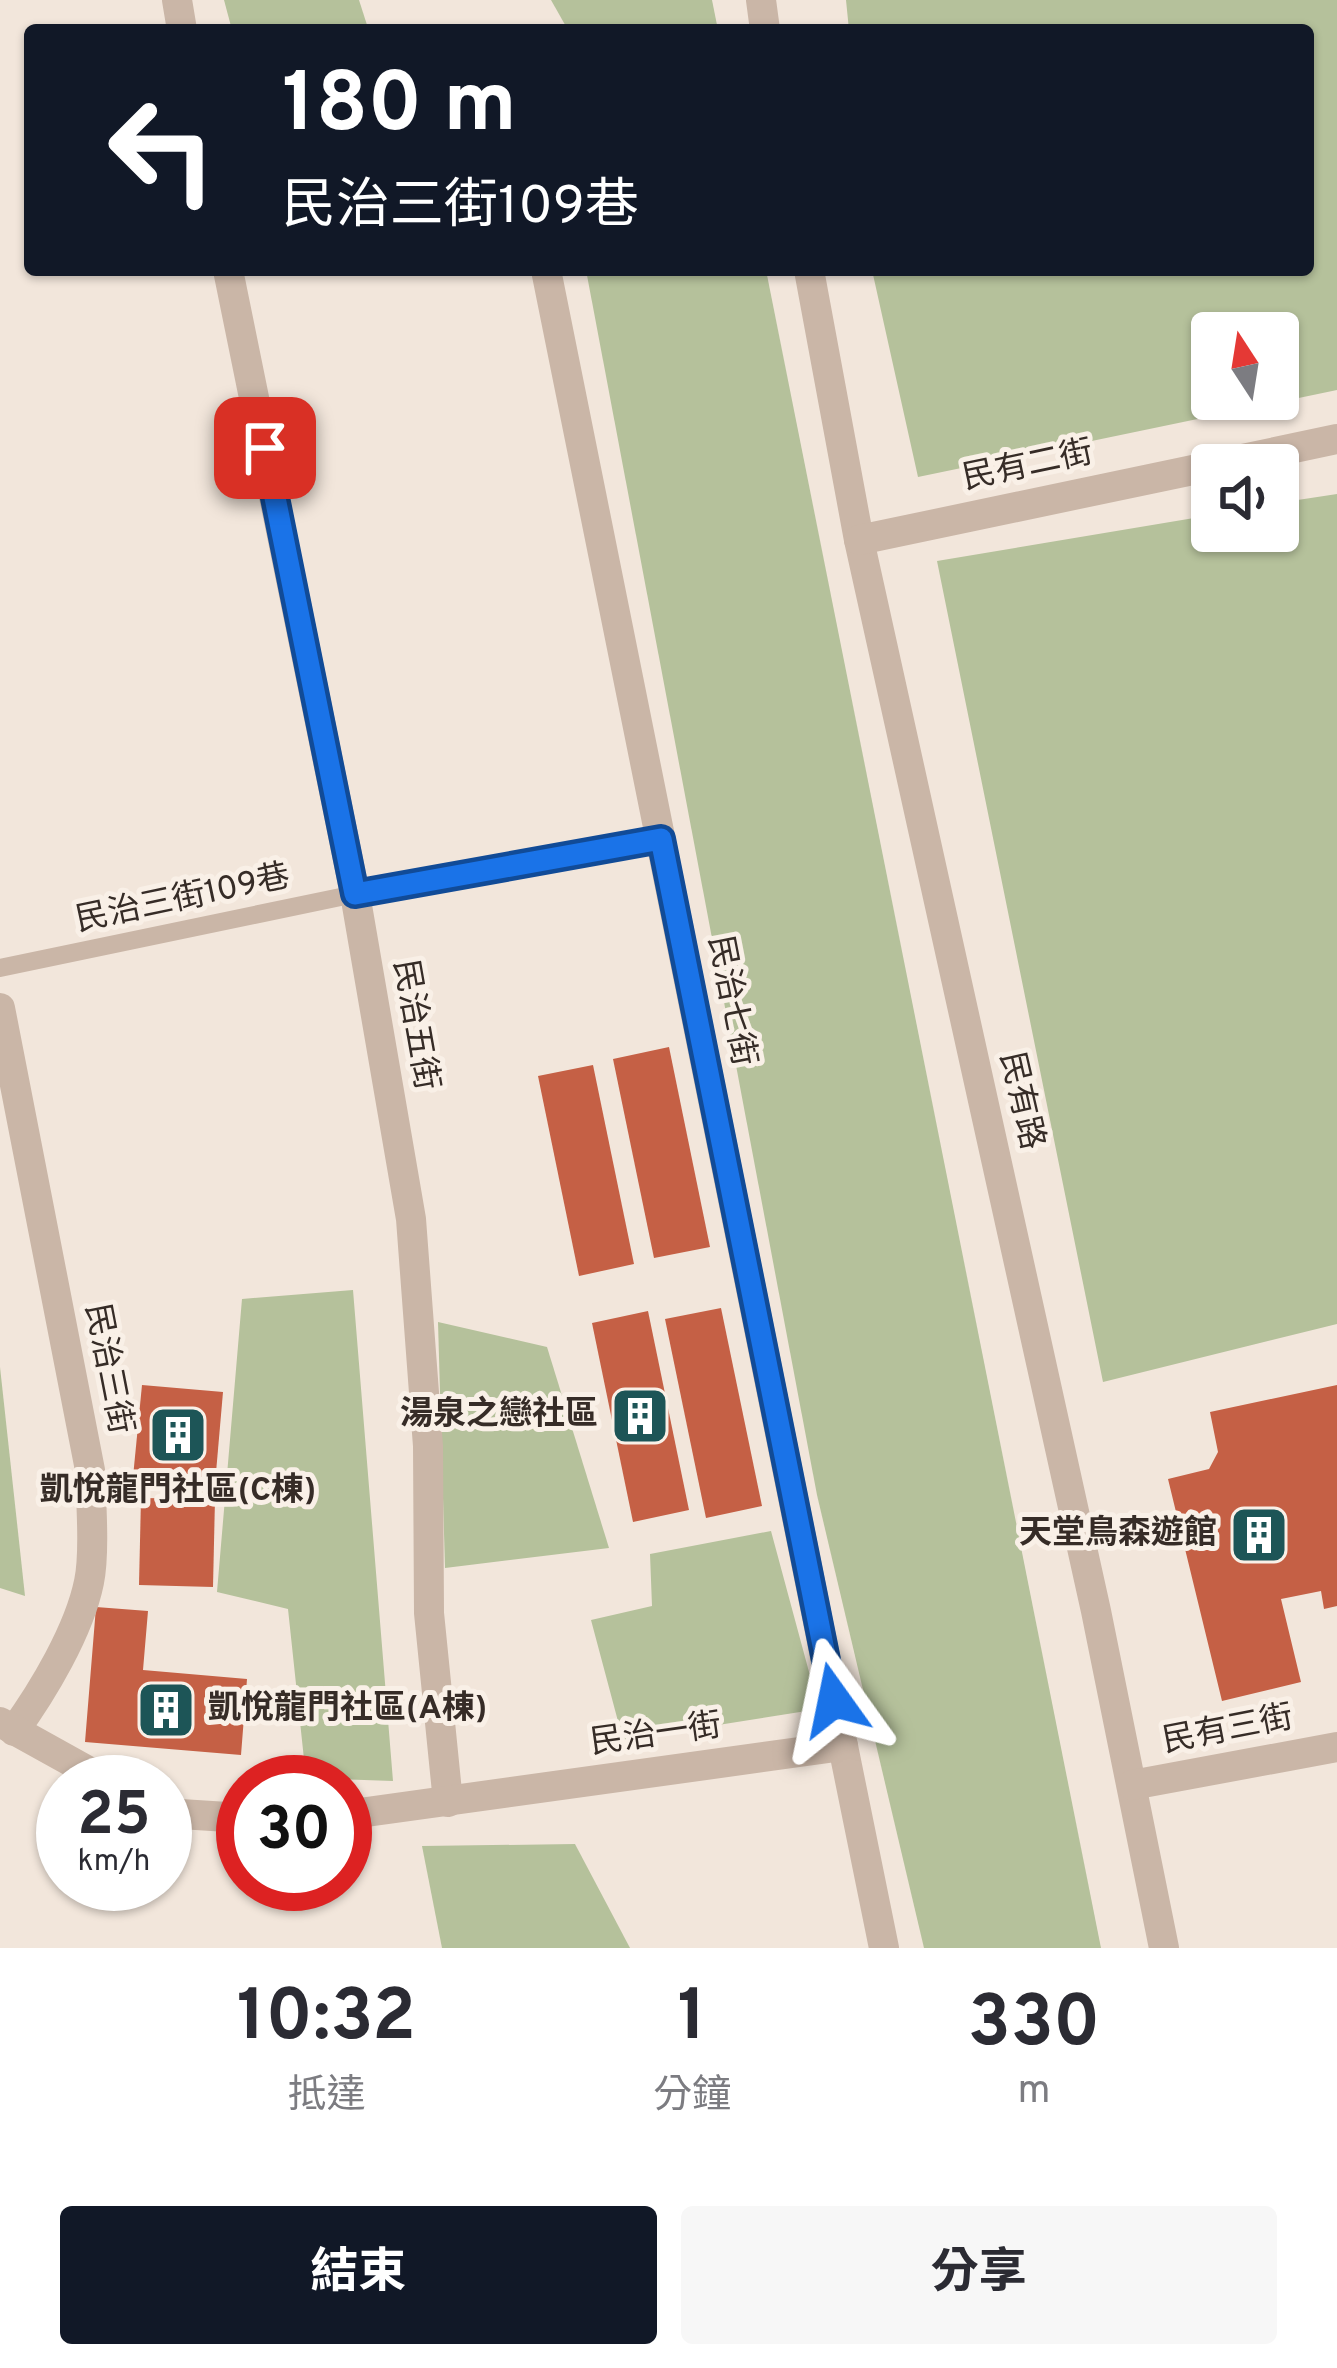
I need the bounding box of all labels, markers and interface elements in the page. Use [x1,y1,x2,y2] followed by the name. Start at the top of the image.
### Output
[282,55,517,161] text: 180 m
[84,72,240,228] icon: left
[282,174,639,243] text: 民治三街109巷
[1191,312,1299,420] north arrow
[1191,312,1299,552] map controls
[214,397,316,499] pin
[232,415,298,481] icon: arrive
[959,433,1097,501] street label: 民有二街
[1191,444,1299,552] button: sound
[72,857,294,943] street label: 民治三街109巷
[697,932,763,1070] street label: 民治七街
[382,956,446,1094] street label: 民治五街
[988,1048,1052,1154] street label: 民有路
[74,1300,140,1438] street label: 民治三街
[609,1385,671,1447] building icon: 湯泉之戀社區
[400,1395,598,1437] place label: 湯泉之戀社區
[147,1404,209,1466] building icon: 凱悅龍門社區(C棟)
[40,1471,316,1513] place label: 凱悅龍門社區(C棟)
[1228,1504,1290,1566] building icon: 天堂鳥森遊館
[1019,1514,1217,1556] place label: 天堂鳥森遊館
[771,1637,897,1763] position arrow
[135,1679,197,1741] building icon: 凱悅龍門社區(A棟)
[208,1689,487,1731] place label: 凱悅龍門社區(A棟)
[1159,1698,1297,1764] street label: 民有三街
[588,1706,724,1766] street label: 民治一街
[216,1755,372,1911] speed limit sign: 30
[77,1780,151,1856] text: 25
[78,1844,150,1881] text: km/h
[237,1974,416,2066] text: 10:32
[677,1974,706,2066] text: 1
[968,1980,1100,2072] text: 330
[1017,2068,1050,2117] text: m
[287,2073,365,2122] text: 抵達
[653,2073,731,2122] text: 分鐘
[60,2206,657,2344] button: 結束
[681,2206,1277,2344] button: 分享

